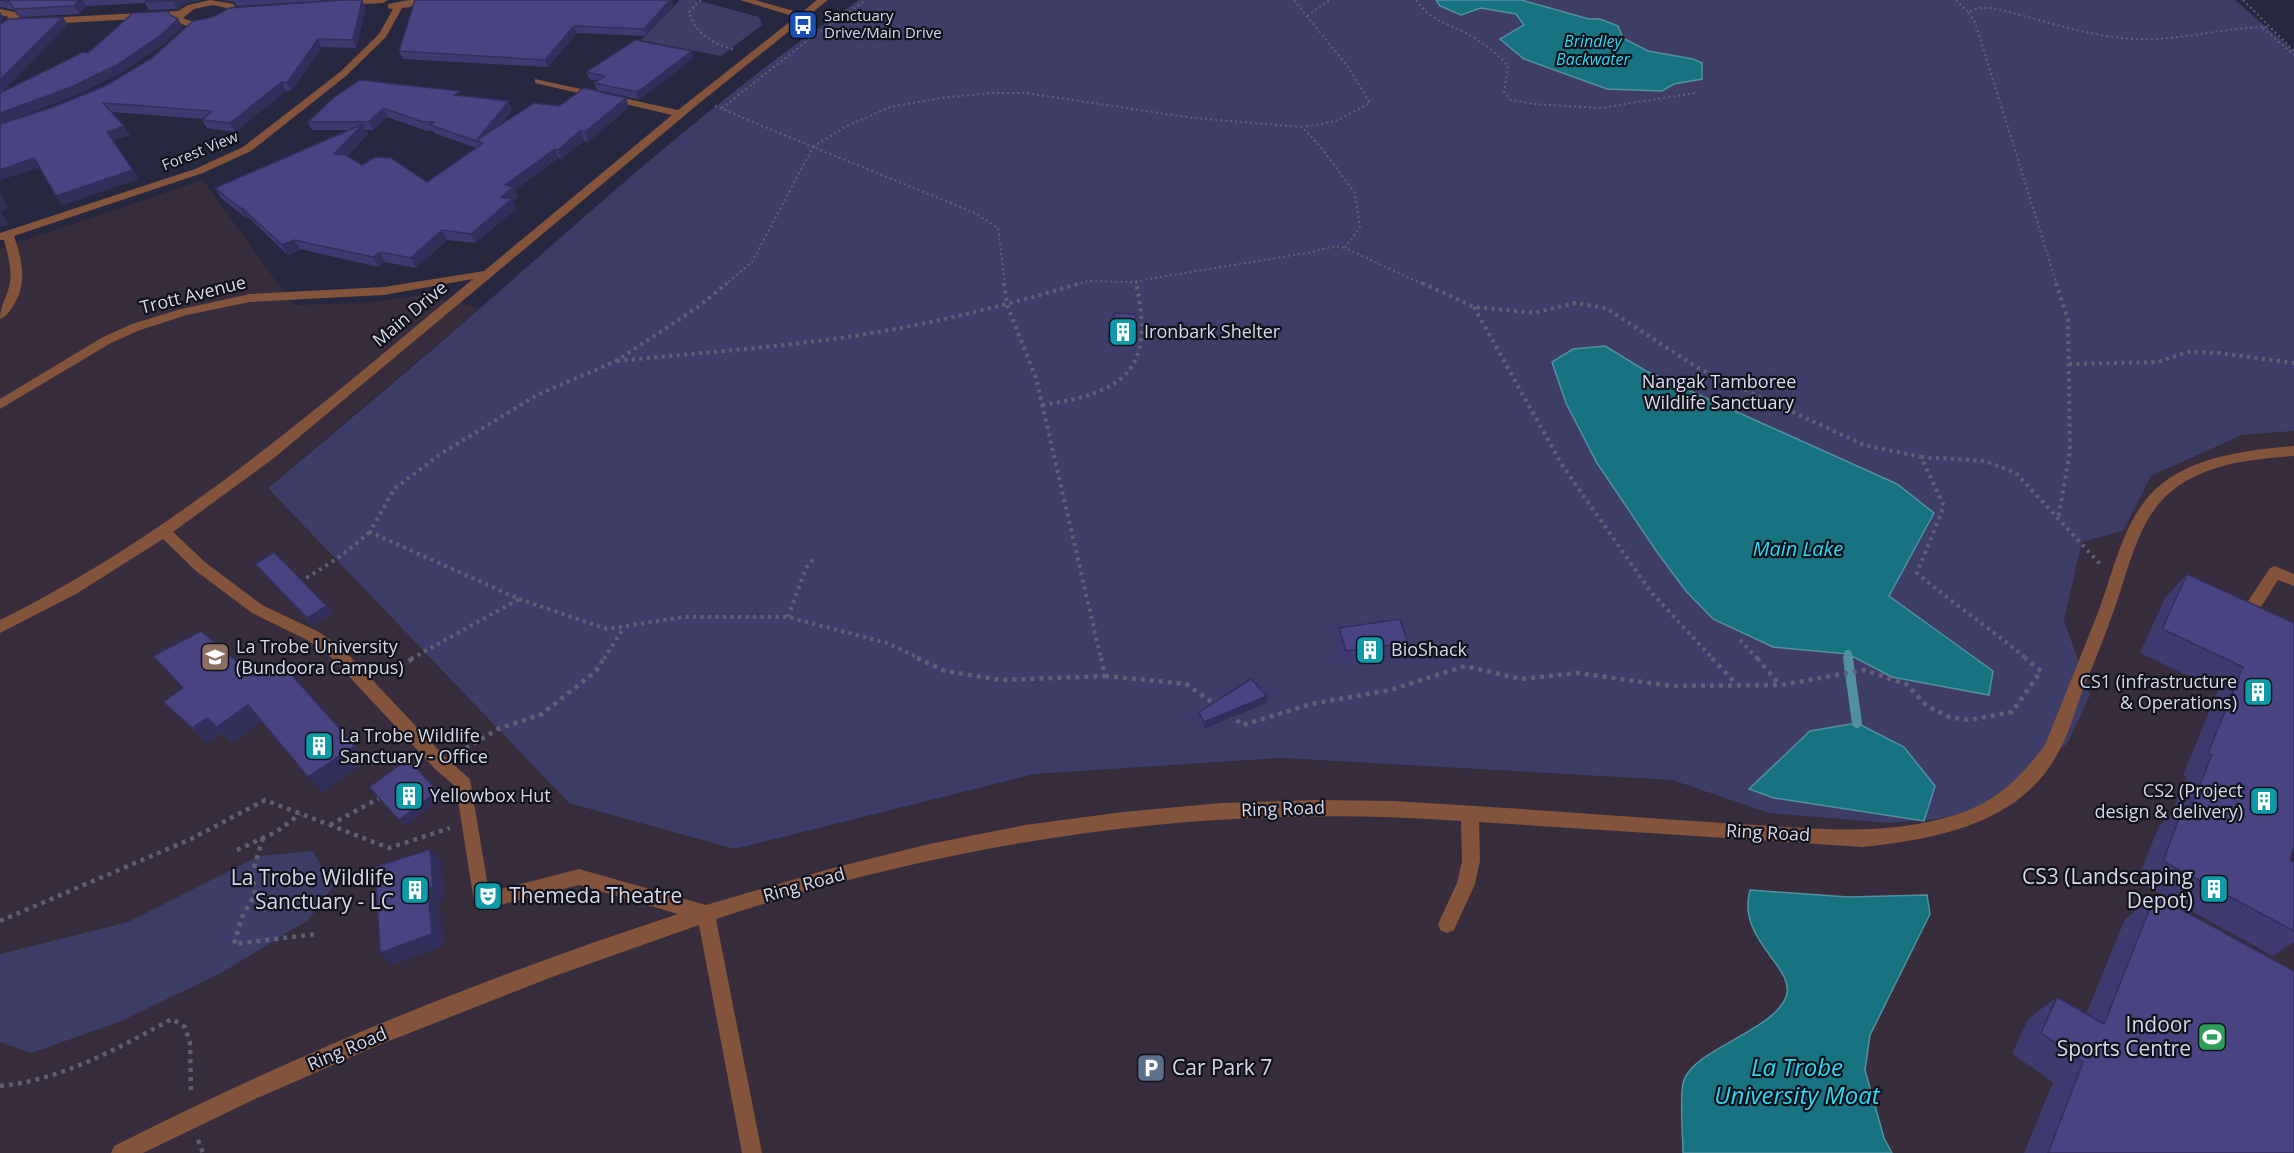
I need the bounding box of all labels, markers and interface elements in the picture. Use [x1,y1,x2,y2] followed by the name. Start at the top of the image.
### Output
[824,5,942,42] place label: Sanctuary Drive/Main Drive
[787,9,819,41] bus stop icon: Sanctuary Drive/Main Drive
[1556,30,1631,70] water label: Brindley Backwater
[159,126,241,174] street label: Forest View
[137,269,248,319] street label: Trott Avenue
[367,275,452,352] street label: Main Drive
[1107,316,1139,348] building icon: Ironbark Shelter
[1144,319,1281,343] place label: Ironbark Shelter
[1642,369,1796,414] park label: Nangak Tamboree Wildlife Sanctuary
[1753,535,1843,562] water label: Main Lake
[236,634,404,679] place label: La Trobe University (Bundoora Campus)
[1354,634,1386,666] building icon: BioShack
[1391,637,1468,661] place label: BioShack
[199,641,231,673] school or university icon: La Trobe University (Bundoora Campus)
[2080,669,2237,714] place label: CS1 (infrastructure & Operations)
[2242,676,2274,708] building icon: CS1 (infrastructure & Operations)
[340,723,488,768] place label: La Trobe Wildlife Sanctuary - Office
[303,730,335,762] building icon: La Trobe Wildlife Sanctuary - Office
[2094,778,2243,823] place label: CS2 (Project design & delivery)
[393,780,425,812] building icon: Yellowbox Hut
[430,783,551,807] place label: Yellowbox Hut
[2248,785,2280,817] building icon: CS2 (Project design & delivery)
[1241,795,1325,821] street label: Ring Road
[1725,818,1811,846] street label: Ring Road
[760,861,847,907] street label: Ring Road
[2022,862,2193,914] place label: CS3 (Landscaping Depot)
[231,863,394,915] place label: La Trobe Wildlife Sanctuary - LC
[2198,873,2230,905] building icon: CS3 (Landscaping Depot)
[399,874,431,906] building icon: La Trobe Wildlife Sanctuary - LC
[472,880,504,912] theatre icon: Themeda Theatre
[509,881,682,909] place label: Themeda Theatre
[2057,1010,2191,1062] place label: Indoor Sports Centre
[303,1021,390,1076] street label: Ring Road
[2196,1021,2228,1053] sports icon: Indoor Sports Centre
[1714,1050,1881,1111] water label: La Trobe University Moat
[1135,1052,1167,1084] parking icon: Car Park 7
[1172,1053,1272,1081] place label: Car Park 7

